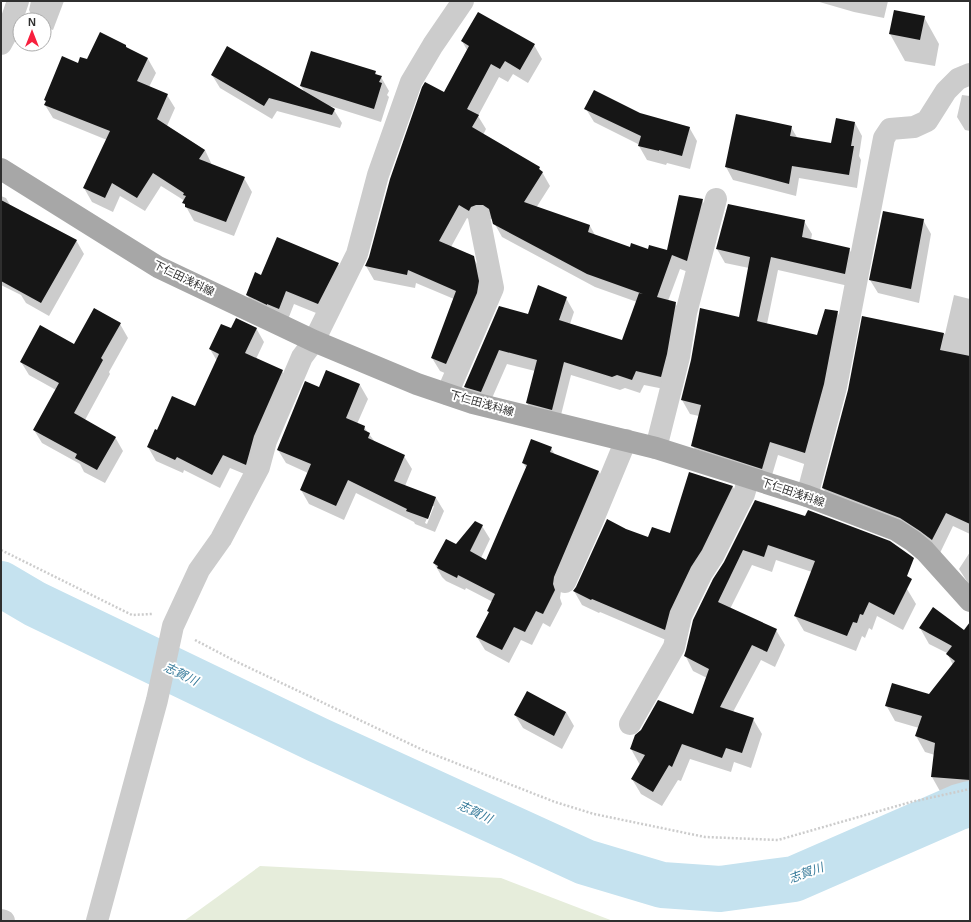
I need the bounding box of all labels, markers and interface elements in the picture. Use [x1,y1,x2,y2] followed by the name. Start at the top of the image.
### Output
[12,12,52,52] north arrow
[28,16,36,28] text: N
[152,258,216,298] street label: 下仁田浅科線
[449,388,515,418] street label: 下仁田浅科線
[760,476,826,508] street label: 下仁田浅科線
[162,660,202,689] water label: 志賀川
[456,798,496,827] water label: 志賀川
[787,860,827,886] water label: 志賀川

